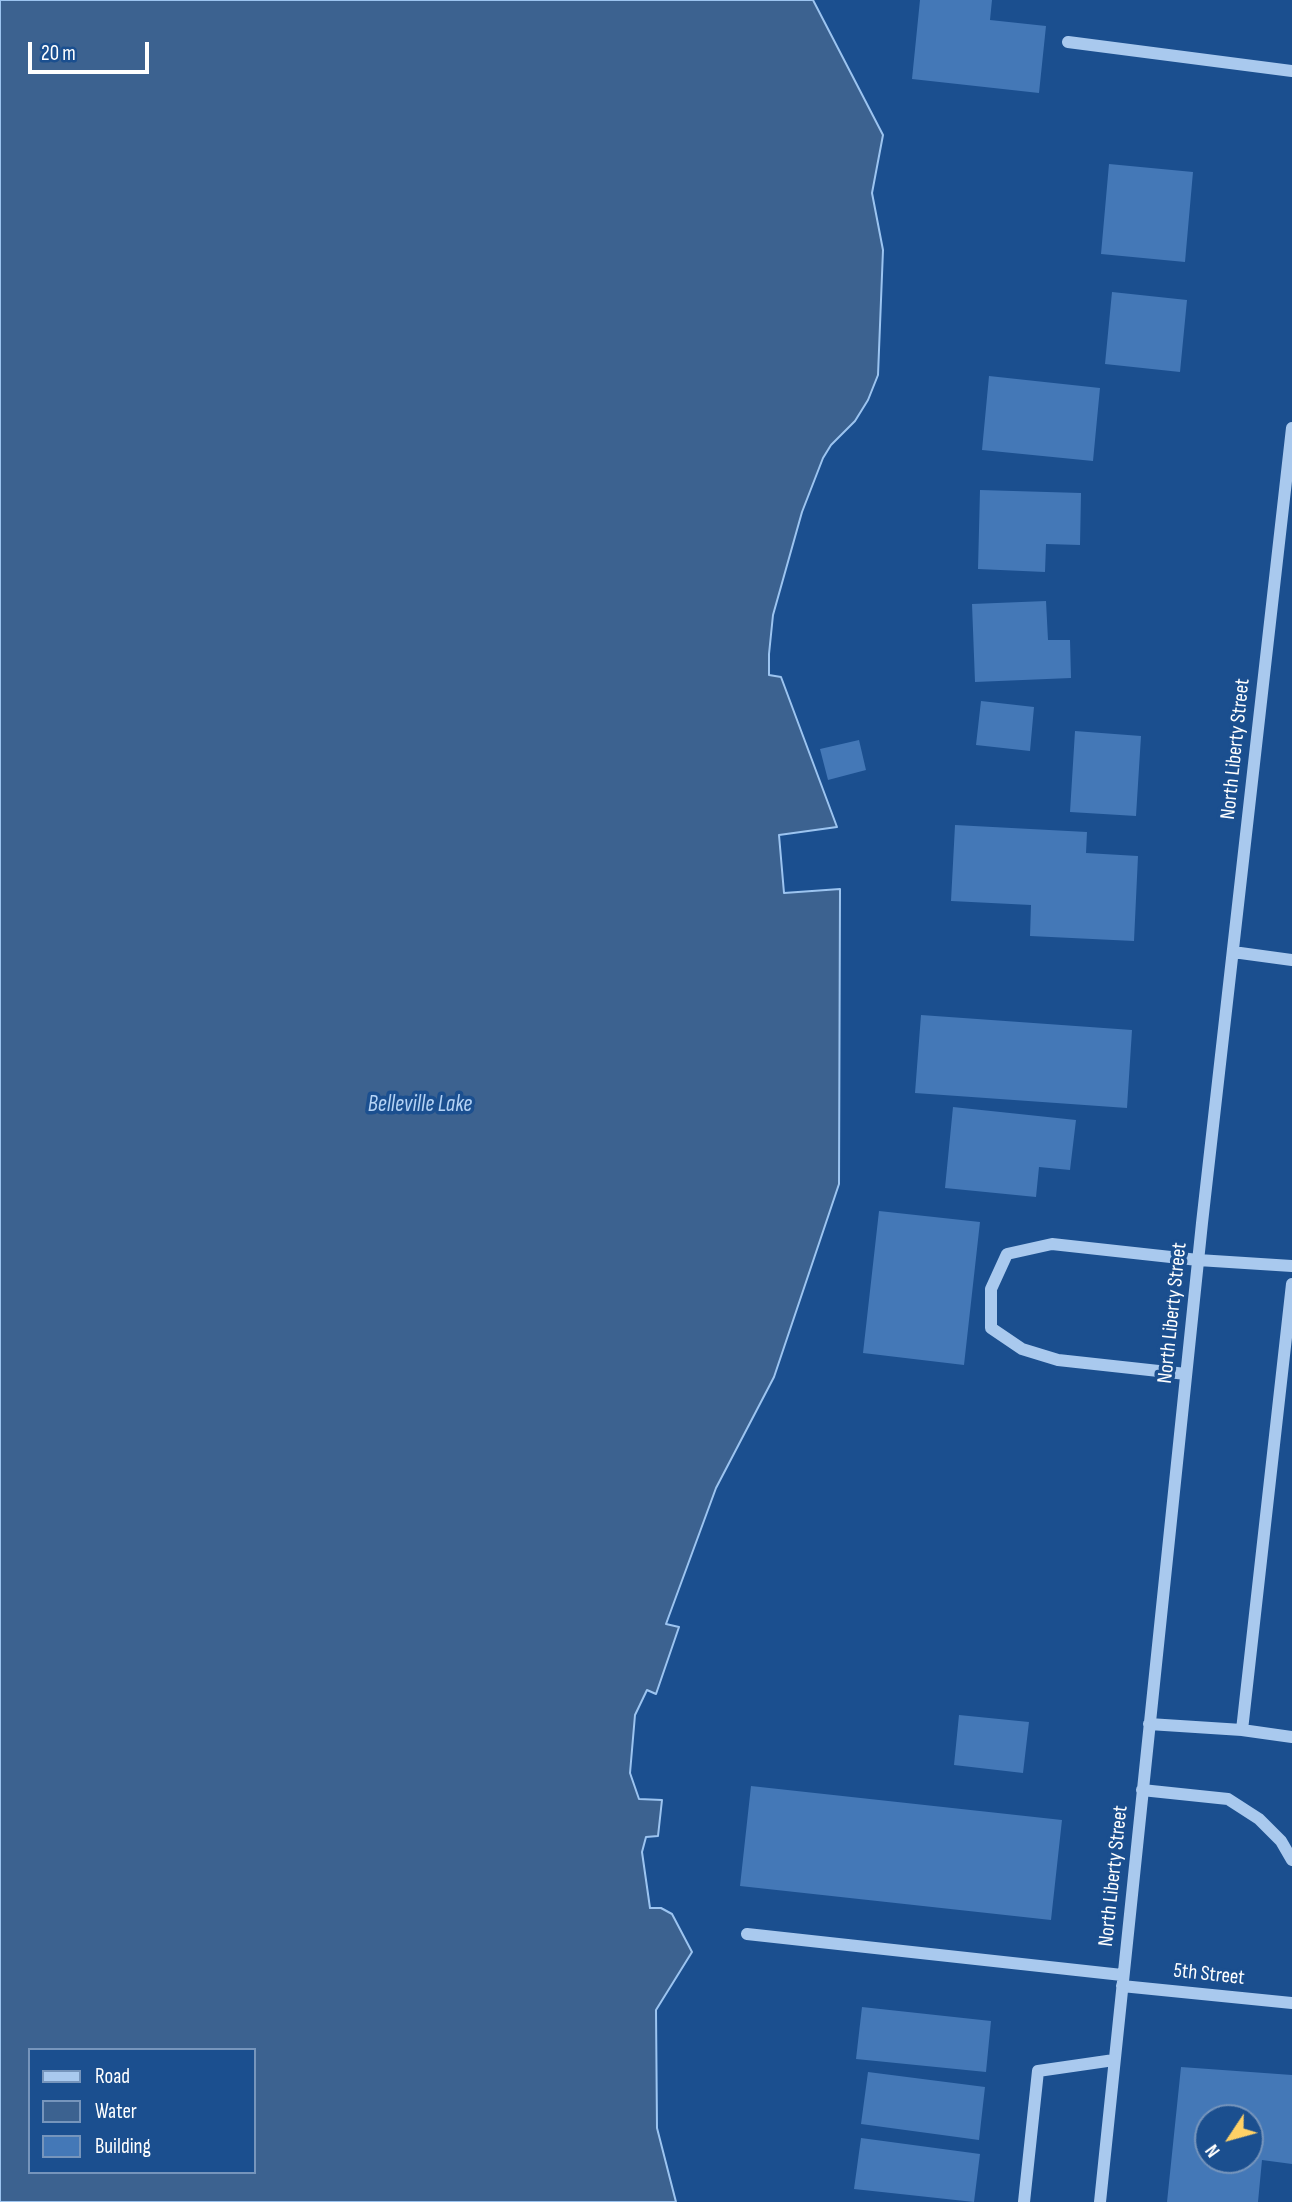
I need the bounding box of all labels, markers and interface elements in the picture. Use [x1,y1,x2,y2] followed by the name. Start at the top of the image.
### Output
[32,28,152,72] scale bar
[41,41,76,66] text: 20 m
[1216,677,1256,821] street label: North Liberty Street
[368,1091,472,1119] water label: Belleville Lake
[1153,1241,1193,1385] street label: North Liberty Street
[1094,1804,1134,1948] street label: North Liberty Street
[1172,1959,1246,1991] street label: 5th Street
[28,2048,256,2174] legend
[95,2064,130,2089] text: Road
[95,2099,137,2124] text: Water
[1194,2104,1264,2174] north arrow
[95,2134,151,2159] text: Building
[1201,2140,1226,2161] text: N

